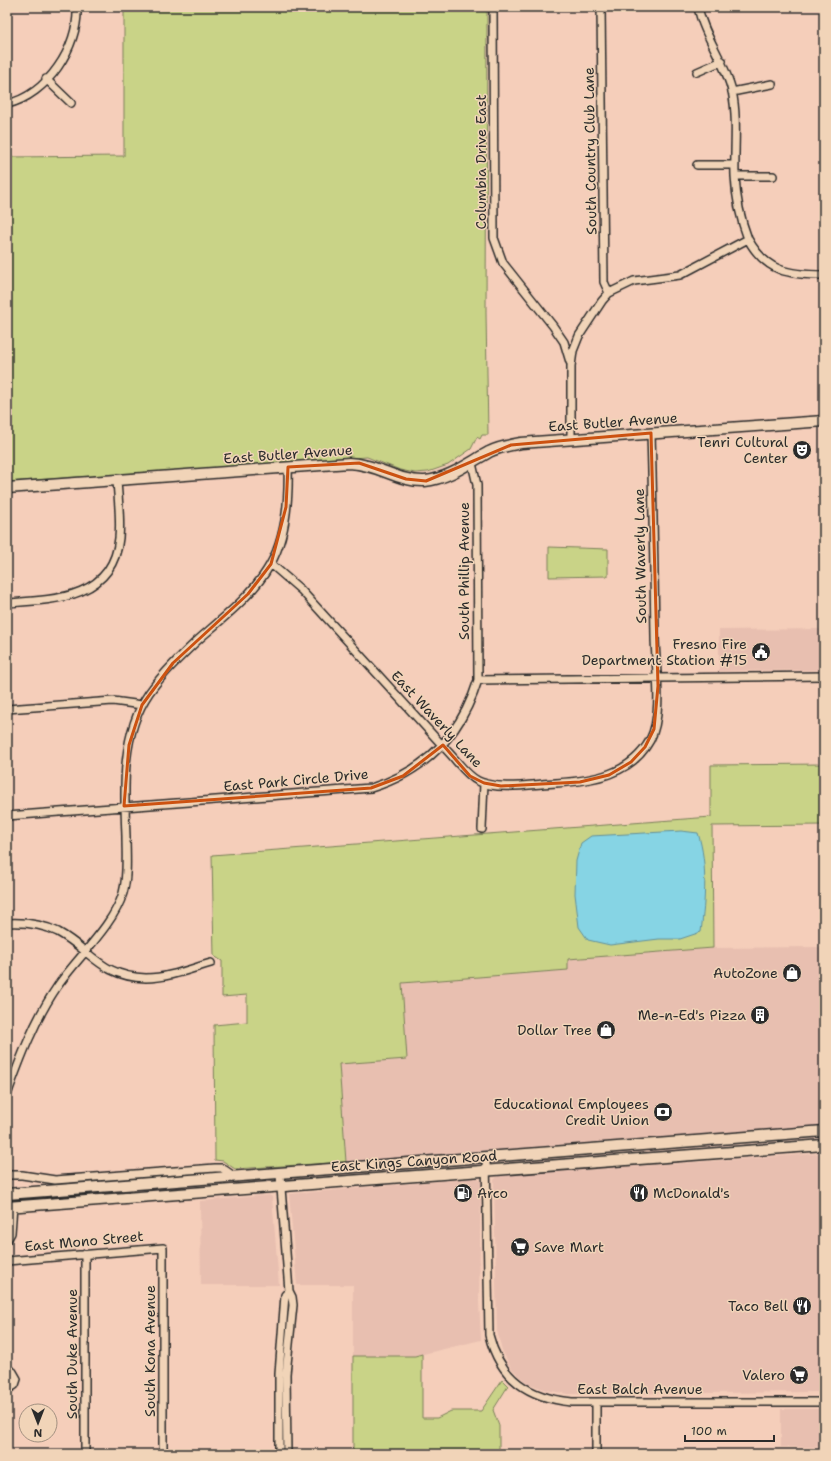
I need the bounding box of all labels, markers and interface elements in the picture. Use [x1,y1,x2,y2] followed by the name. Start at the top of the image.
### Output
[580,67,600,235] street label: South Country Club Lane
[472,94,490,230] street label: Columbia Drive East
[548,409,678,435] street label: East Butler Avenue
[697,433,789,467] place label: Tenri Cultural Center
[791,439,813,461] theatre icon: Tenri Cultural Center
[223,441,353,467] street label: East Butler Avenue
[630,488,650,624] street label: South Waverly Lane
[455,502,473,640] street label: South Phillip Avenue
[582,635,747,669] place label: Fresno Fire Department Station #15
[750,641,772,663] public building icon: Fresno Fire Department Station #15
[387,667,487,771] street label: East Waverly Lane
[223,765,369,795] street label: East Park Circle Drive
[781,962,803,984] shop icon: AutoZone
[713,964,778,982] place label: AutoZone
[749,1004,771,1026] building icon: Me-n-Ed's Pizza
[638,1006,746,1024] place label: Me-n-Ed's Pizza
[595,1019,617,1041] shop icon: Dollar Tree
[517,1021,592,1039] place label: Dollar Tree
[493,1095,649,1129] place label: Educational Employees Credit Union
[652,1101,674,1123] bank icon: Educational Employees Credit Union
[330,1146,498,1176] street label: East Kings Canyon Road
[452,1182,474,1204] fuel station icon: Arco
[628,1182,650,1204] restaurant icon: McDonald's
[477,1184,508,1202] place label: Arco
[653,1184,730,1202] place label: McDonald's
[24,1227,144,1255] street label: East Mono Street
[509,1236,531,1258] supermarket icon: Save Mart
[534,1238,604,1256] place label: Save Mart
[141,1285,159,1417] street label: South Kona Avenue
[63,1289,81,1419] street label: South Duke Avenue
[791,1295,813,1317] restaurant icon: Taco Bell
[728,1297,789,1315] place label: Taco Bell
[788,1364,810,1386] supermarket icon: Valero
[742,1366,785,1384] place label: Valero
[577,1380,703,1398] street label: East Balch Avenue
[18,1403,58,1443] north arrow
[685,1417,774,1443] scale bar
[691,1423,727,1439] text: 100 m
[33,1425,42,1440] text: N

